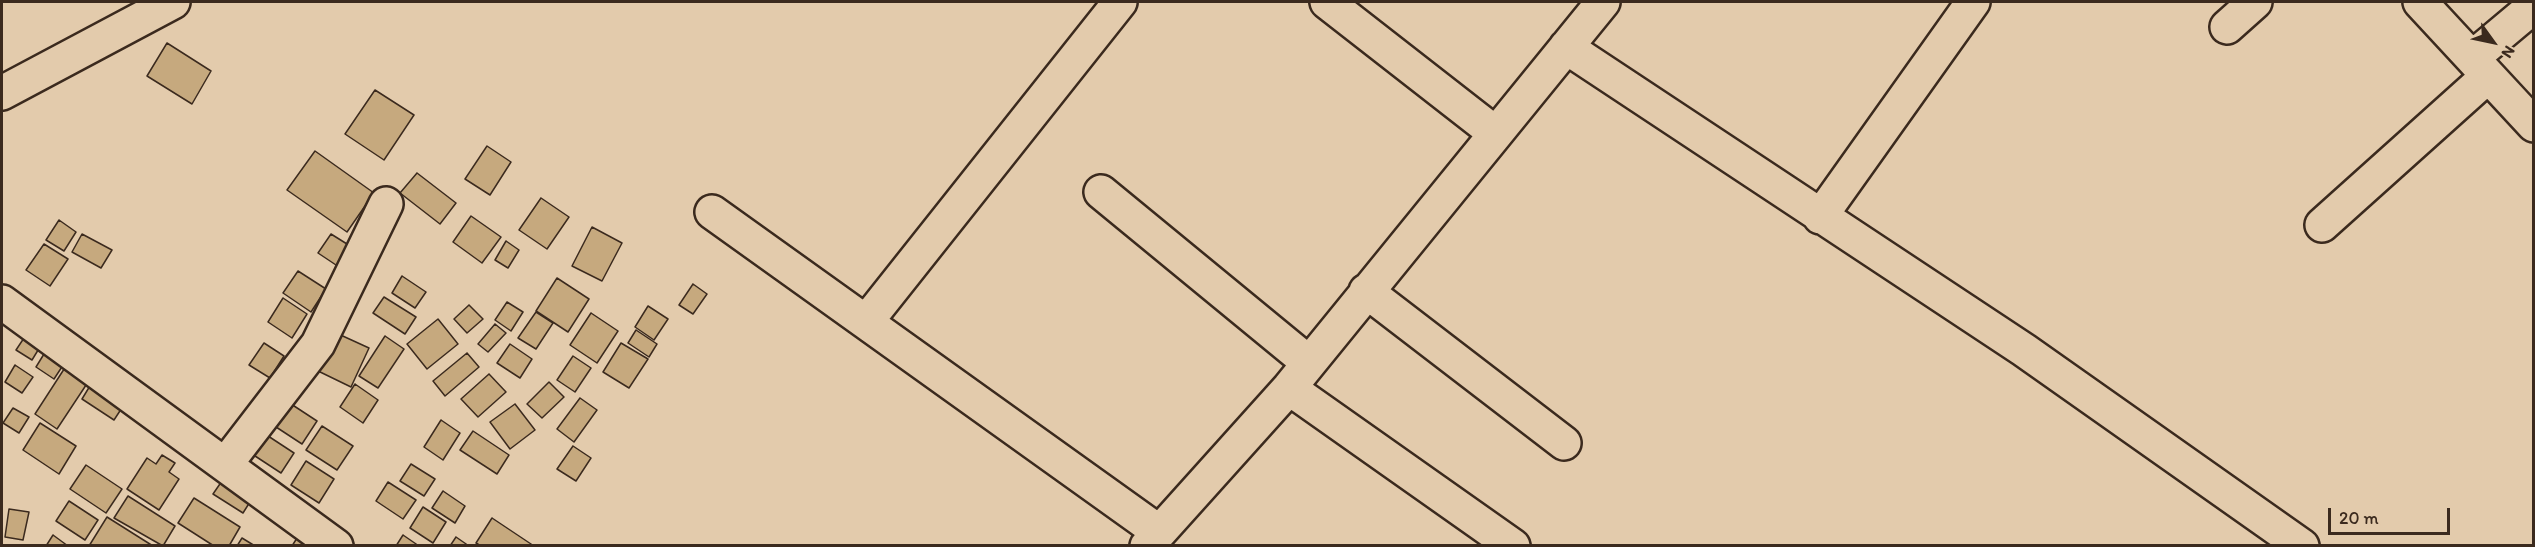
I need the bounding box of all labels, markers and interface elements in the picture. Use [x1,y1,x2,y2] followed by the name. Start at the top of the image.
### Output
[2463,12,2523,72] north arrow
[2498,42,2519,62] text: N
[2331,496,2452,534] scale bar
[2339,507,2379,529] text: 20 m

